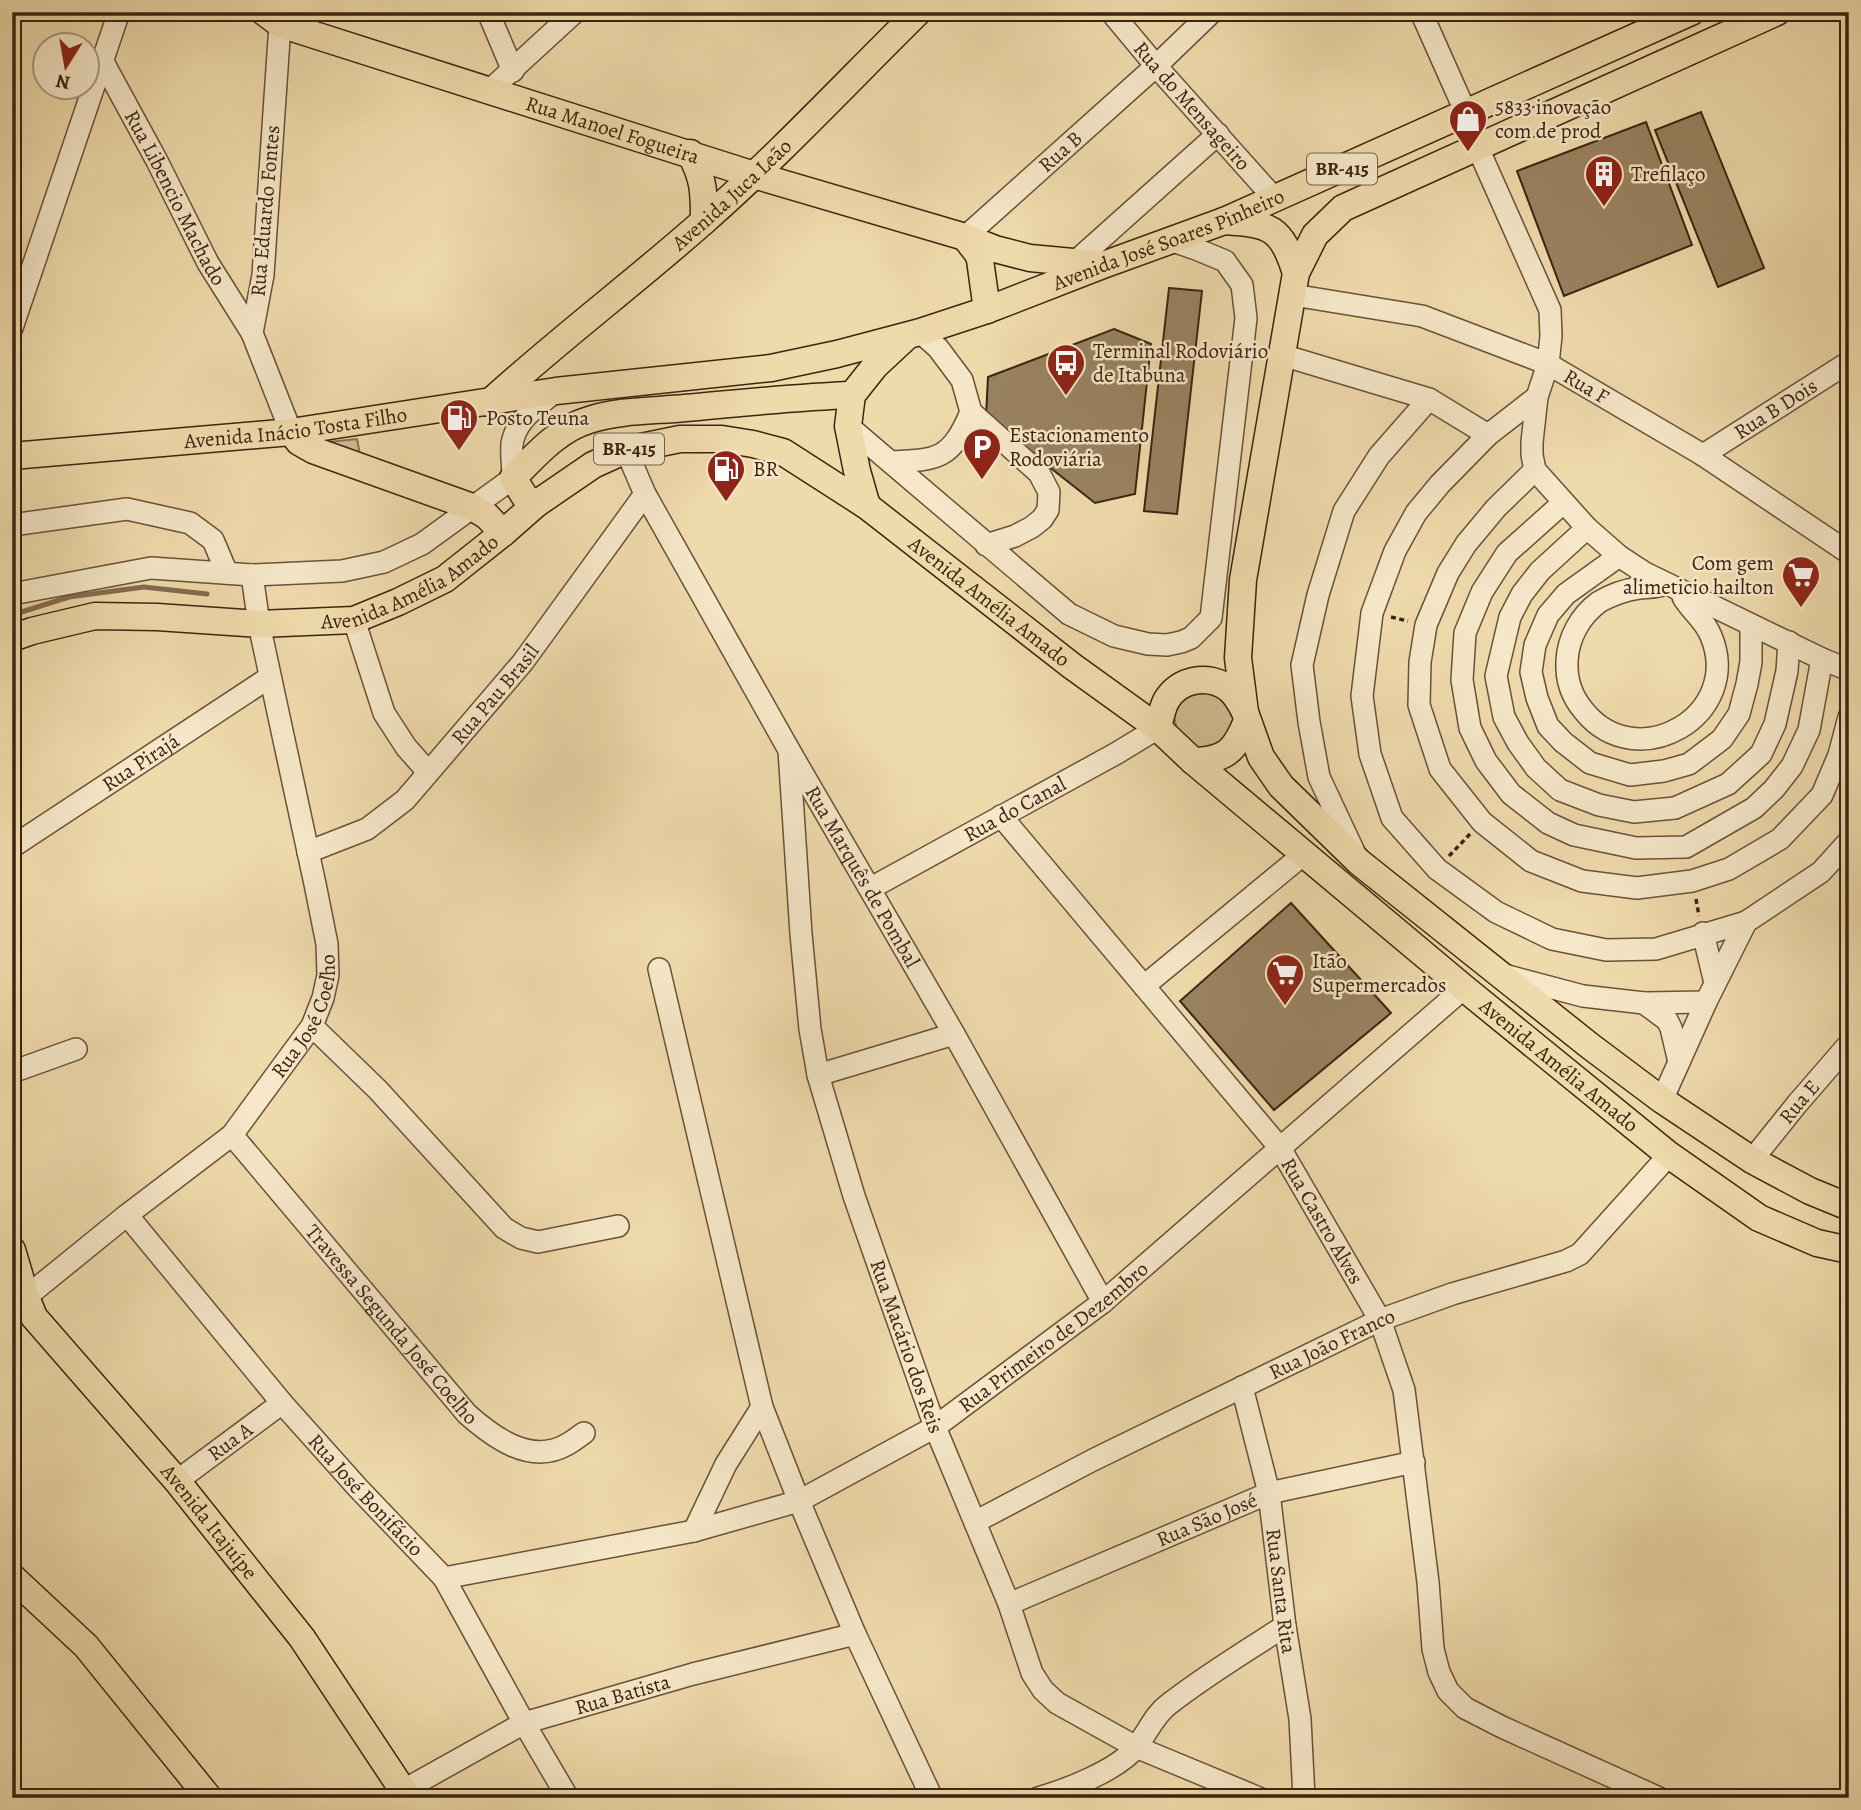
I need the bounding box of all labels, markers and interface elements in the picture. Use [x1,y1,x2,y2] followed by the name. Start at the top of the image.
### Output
[32,32,102,102] north arrow
[1127,35,1257,177] street label: Rua do Mensageiro
[54,68,72,96] text: N
[522,89,703,171] street label: Rua Manoel Fogueira
[1495,93,1611,145] place label: 5833 inovação com de prod
[1447,98,1489,153] shop icon: 5833 inovação com de prod
[118,105,233,291] street label: Rua Libencio Machado
[244,124,286,298] street label: Rua Eduardo Fontes
[1032,124,1088,179] street label: Rua B
[665,132,798,258] street label: Avenida Juca Leão
[1583,153,1625,208] building icon: Trefilaço
[1307,154,1377,184] road number: BR-415
[1631,160,1705,188] place label: Trefilaço
[1048,182,1289,297] street label: Avenida José Soares Pinheiro
[1093,337,1268,389] place label: Terminal Rodoviário de Itabuna
[1045,342,1087,397] bus stop icon: Terminal Rodoviário de Itabuna
[1558,362,1614,411] street label: Rua F
[1728,372,1823,446] street label: Rua B Dois
[438,397,480,452] fuel station icon: Posto Teuna
[182,400,409,455] street label: Avenida Inácio Tosta Filho
[486,404,590,432] place label: Posto Teuna
[1009,421,1149,473] place label: Estacionamento Rodoviária
[961,426,1003,481] parking icon: Estacionamento Rodoviária
[594,433,664,464] road number: BR-415
[705,448,747,503] fuel station icon: BR
[753,455,779,483] place label: BR
[319,528,504,635] street label: Avenida Amélia Amado
[902,529,1076,673] street label: Avenida Amélia Amado
[1623,549,1774,601] place label: Com gem alimeticio hailton
[1780,554,1822,609] supermarket icon: Com gem alimeticio hailton
[444,638,546,750] street label: Rua Pau Brasil
[96,726,185,798] street label: Rua Pirajá
[959,770,1071,849] street label: Rua do Canal
[799,780,926,973] street label: Rua Marquês de Pombal
[1312,947,1446,999] place label: Itão Supermercados
[1264,952,1306,1007] supermarket icon: Itão Supermercados
[265,954,342,1084] street label: Rua José Coelho
[1473,991,1644,1139] street label: Avenida Amélia Amado
[1772,1074,1826,1130] street label: Rua E
[1275,1152,1370,1289] street label: Rua Castro Alves
[299,1219,484,1431] street label: Travessa Segunda José Coelho
[952,1255,1154,1419] street label: Rua Primeiro de Dezembro
[863,1256,950,1438] street label: Rua Macário dos Reis
[1264,1302,1399,1386] street label: Rua João Franco
[202,1415,259,1468] street label: Rua A
[302,1427,430,1562] street label: Rua José Bonifácio
[154,1457,264,1585] street label: Avenida Itajuípe
[1152,1486,1261,1553] street label: Rua São José
[1259,1527,1303,1656] street label: Rua Santa Rita
[572,1667,674,1722] street label: Rua Batista

